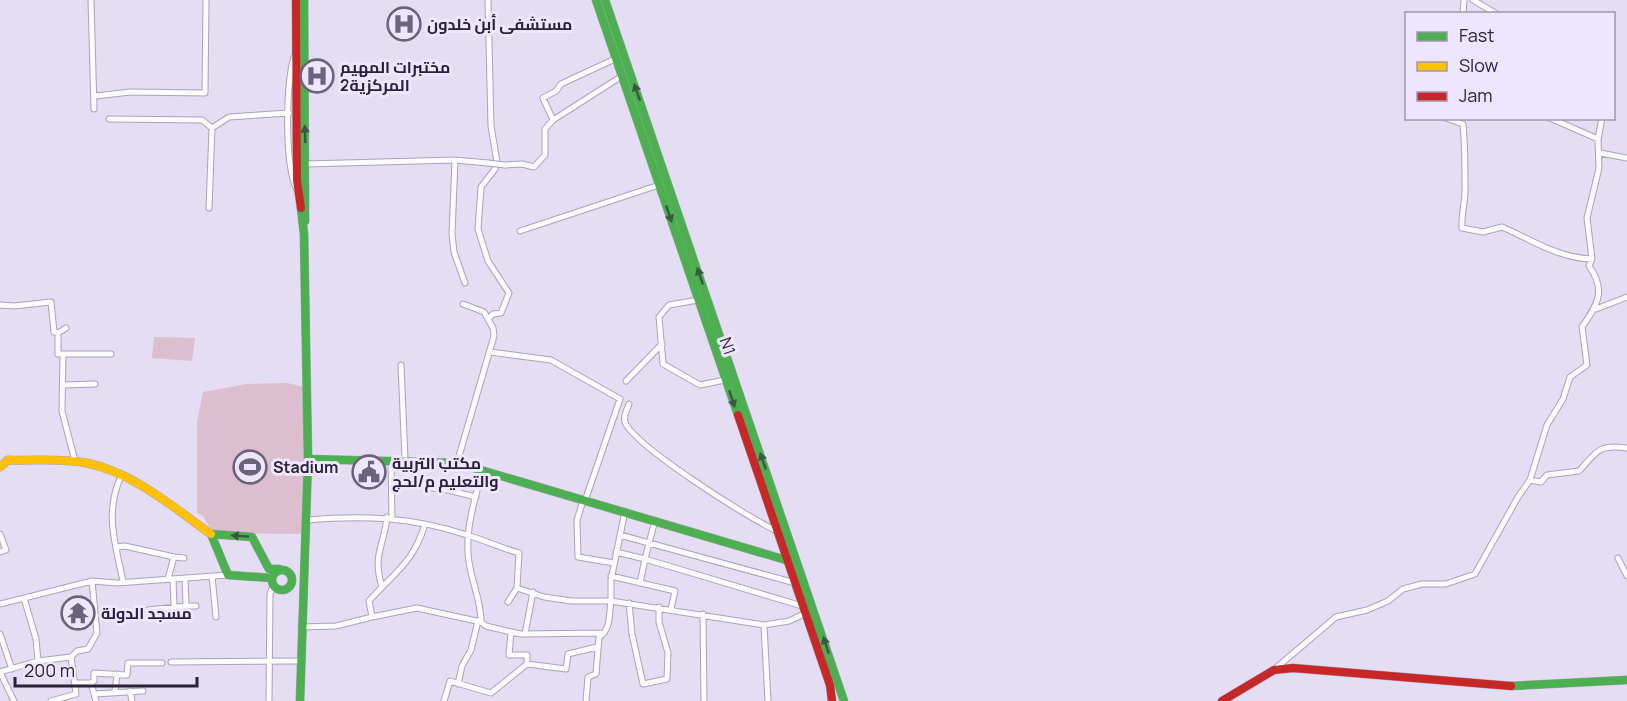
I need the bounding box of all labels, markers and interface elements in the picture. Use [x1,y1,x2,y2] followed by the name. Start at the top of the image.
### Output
[386,6,422,42] hospital icon: مستشفى أبن خلدون
[1405,12,1615,120] legend
[427,13,572,35] place label: مستشفى أبن خلدون
[1459,23,1494,47] text: Fast
[1459,53,1499,77] text: Slow
[340,56,450,96] place label: مختبرات المهيم المركزية2
[299,58,335,94] hospital icon: مختبرات المهيم المركزية2
[632,83,642,101] one-way arrow
[1459,83,1493,107] text: Jam
[300,124,310,143] one-way arrow
[665,205,675,223] one-way arrow
[694,267,704,285] one-way arrow
[715,334,741,358] street label: N1
[727,390,737,408] one-way arrow
[232,449,268,485] sports icon: Stadium
[392,452,499,493] place label: مكتب التربية والتعليم م/لحج
[758,452,768,470] one-way arrow
[351,454,387,490] public building icon: مكتب التربية والتعليم م/لحج
[273,456,338,478] place label: Stadium
[231,531,250,541] one-way arrow
[60,595,96,631] temple icon: مسجد الدولة
[101,602,192,624] place label: مسجد الدولة
[821,636,831,654] one-way arrow
[15,650,196,688] scale bar
[24,658,75,682] text: 200 m

